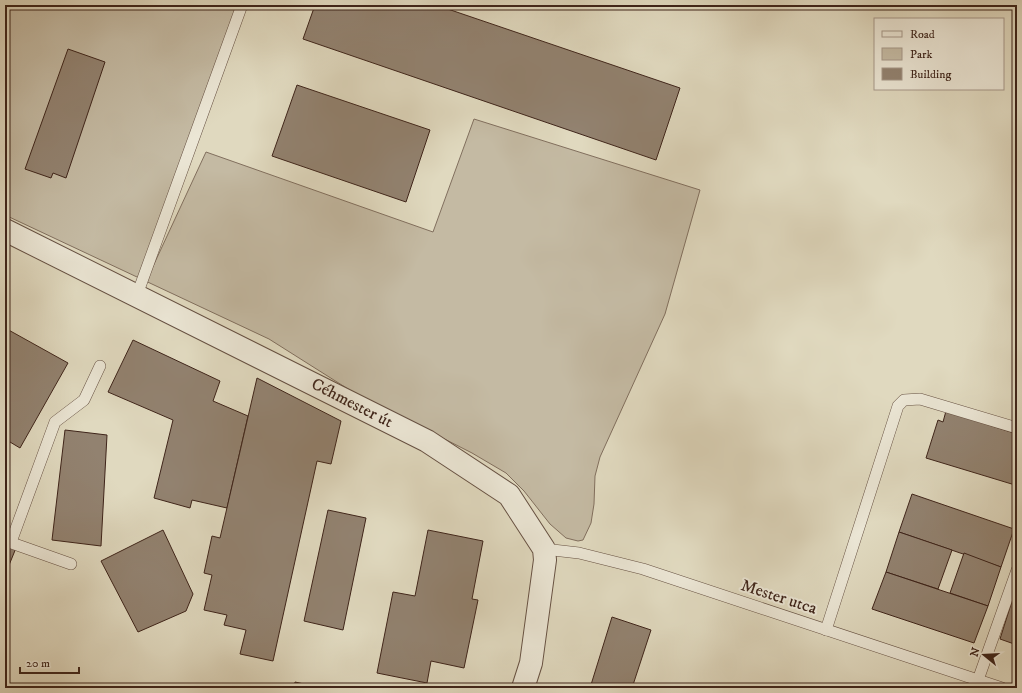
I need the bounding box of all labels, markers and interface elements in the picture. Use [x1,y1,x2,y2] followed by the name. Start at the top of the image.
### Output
[874,18,1004,90] legend
[910,27,935,42] text: Road
[910,47,932,62] text: Park
[910,67,951,82] text: Building
[307,373,397,433] street label: Céhmester út
[738,574,821,620] street label: Mester utca
[964,635,1004,675] north arrow
[967,646,983,659] text: N
[20,649,79,675] scale bar
[26,656,50,671] text: 20 m

